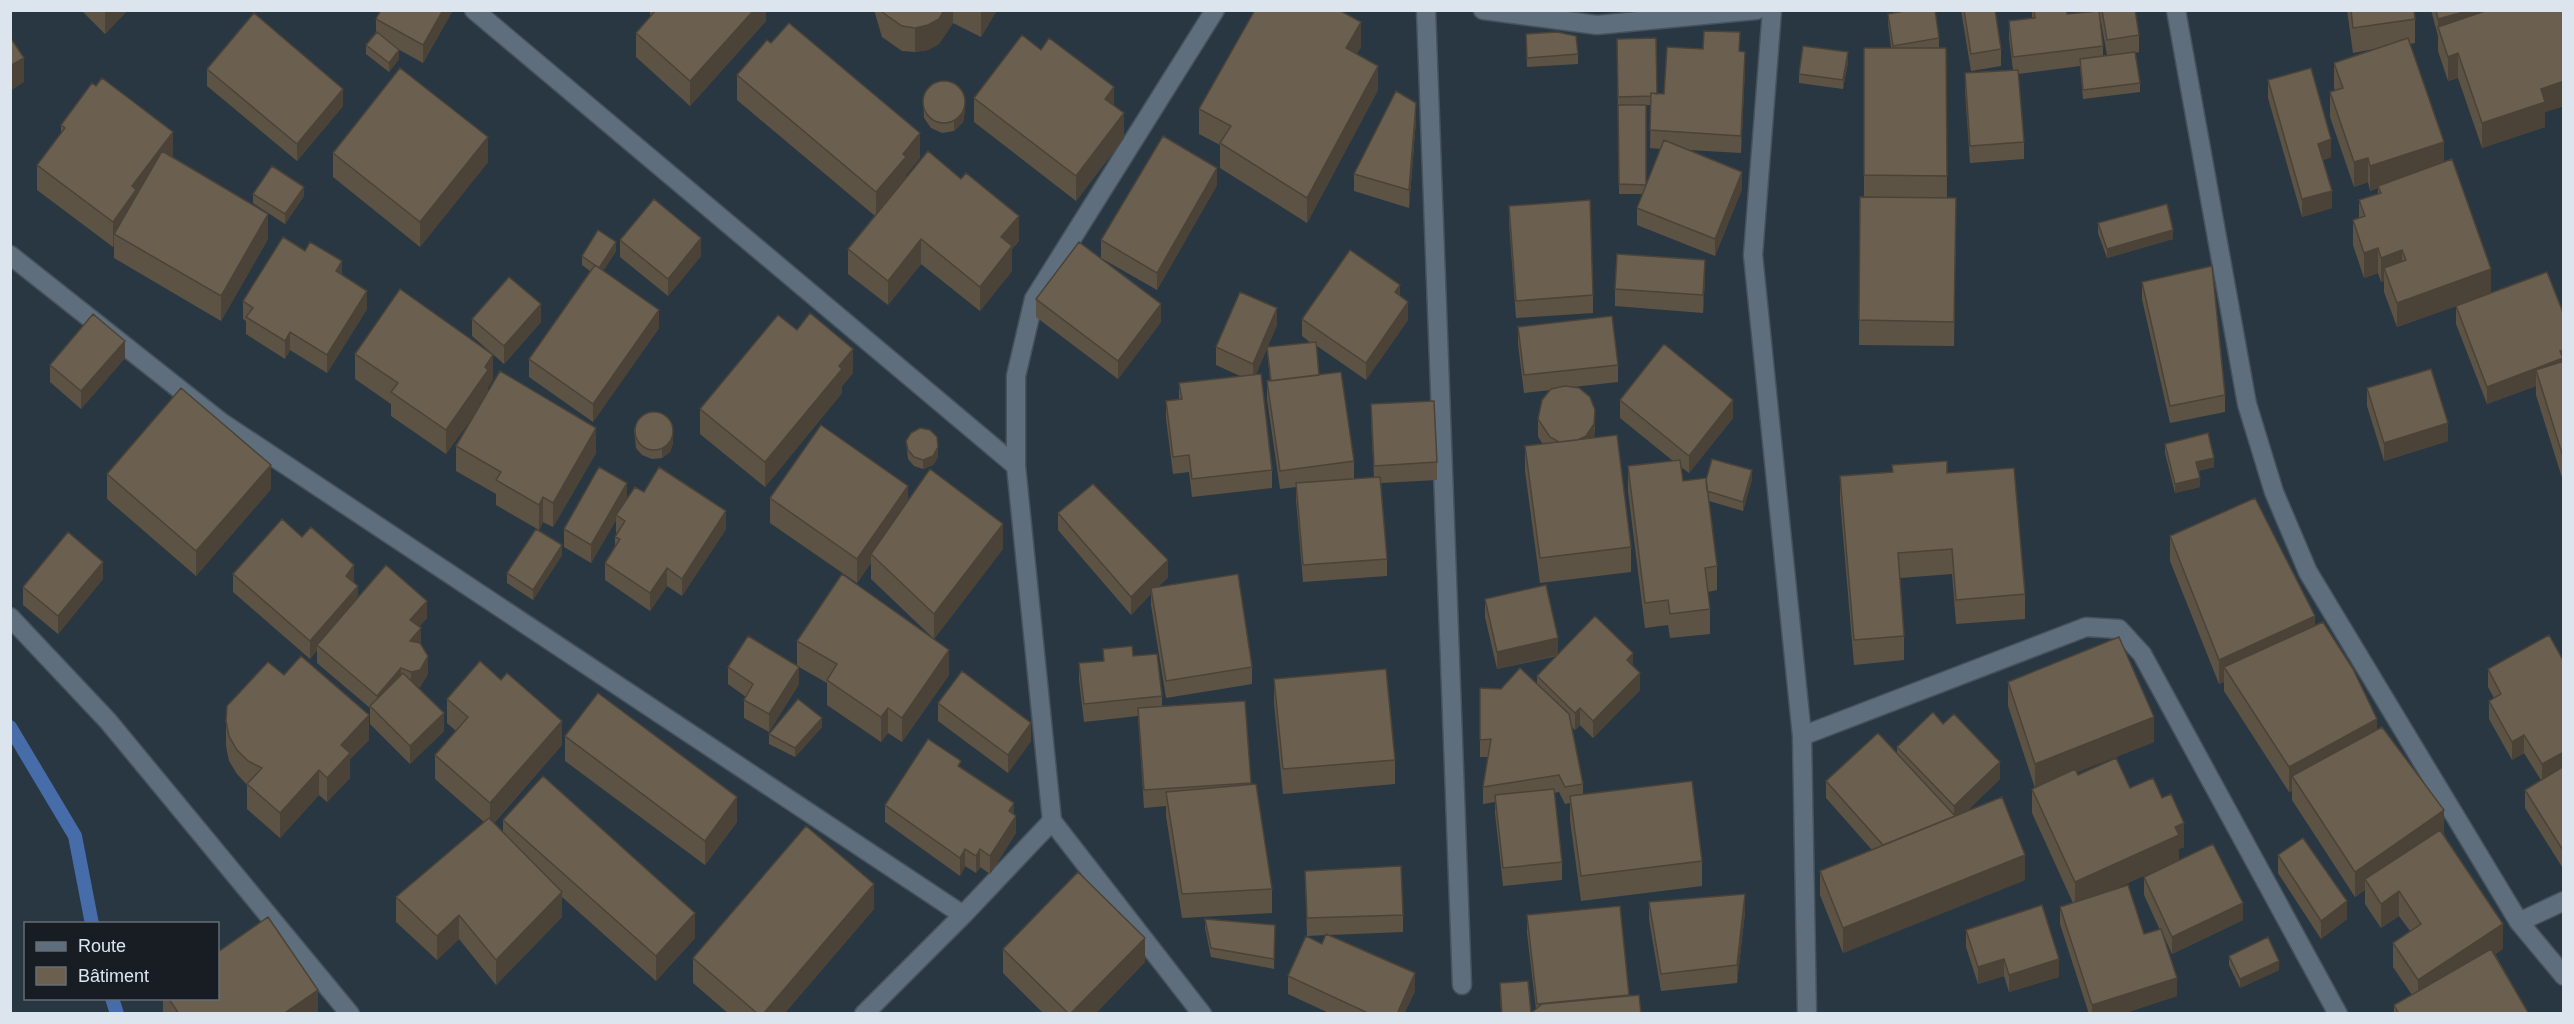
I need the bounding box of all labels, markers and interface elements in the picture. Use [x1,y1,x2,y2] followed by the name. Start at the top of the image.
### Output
[24,922,219,1000] legend
[78,936,126,956] text: Route
[78,966,149,986] text: Bâtiment

